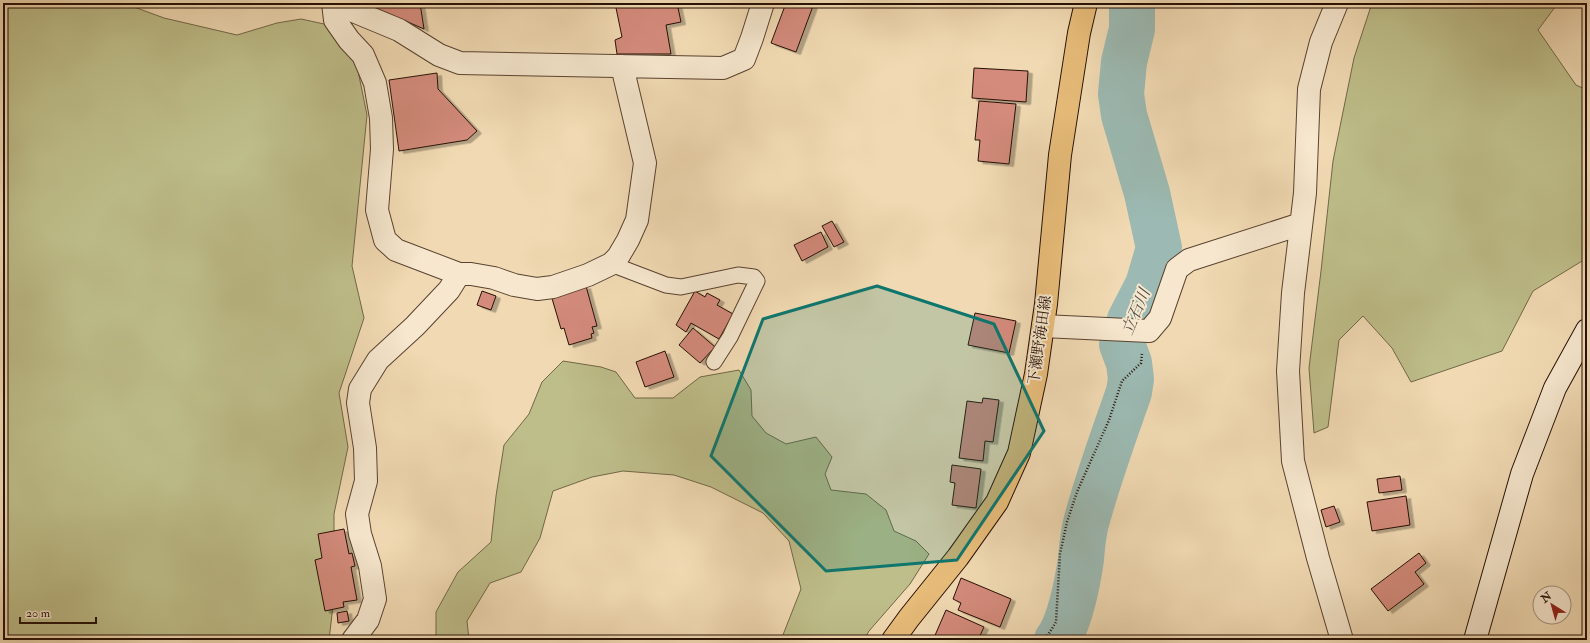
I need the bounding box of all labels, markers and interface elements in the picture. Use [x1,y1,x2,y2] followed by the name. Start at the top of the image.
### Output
[1117,284,1155,338] water label: 立石川
[1024,294,1056,386] street label: 下瀬野海田線
[1532,585,1572,625] north arrow
[1538,589,1555,606] text: N
[20,599,96,625] scale bar
[26,606,51,621] text: 20 m

